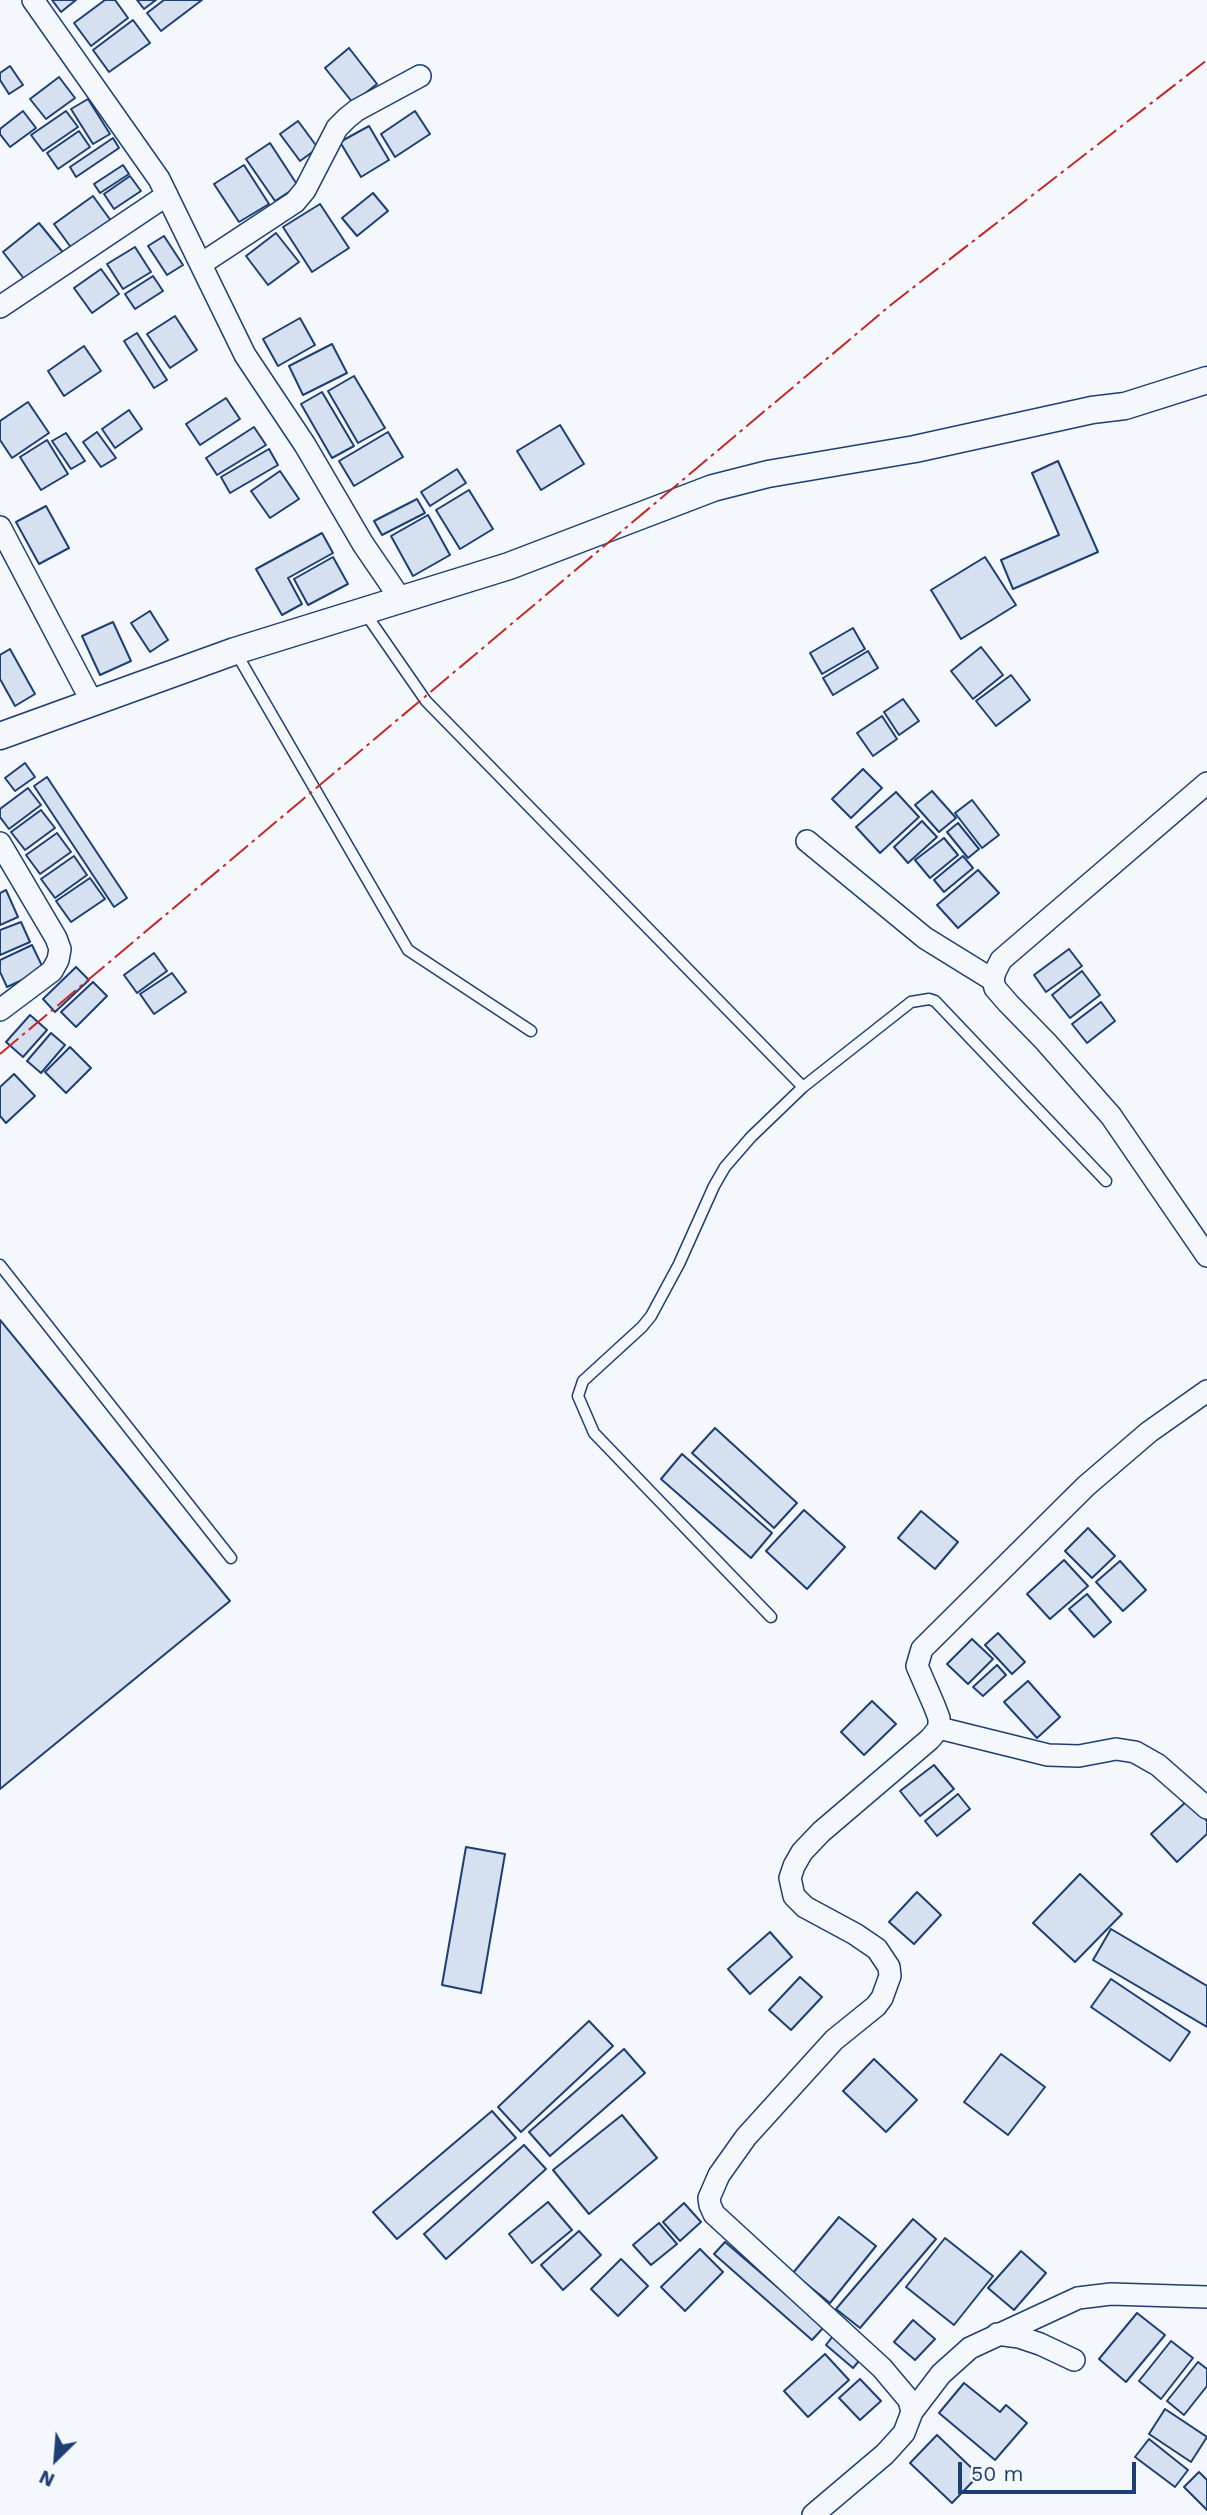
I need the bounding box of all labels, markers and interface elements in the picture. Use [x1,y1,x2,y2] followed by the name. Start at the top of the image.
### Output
[21,2424,91,2494] north arrow
[962,2448,1140,2492] scale bar
[971,2461,1023,2486] text: 50 m
[36,2465,58,2492] text: N

